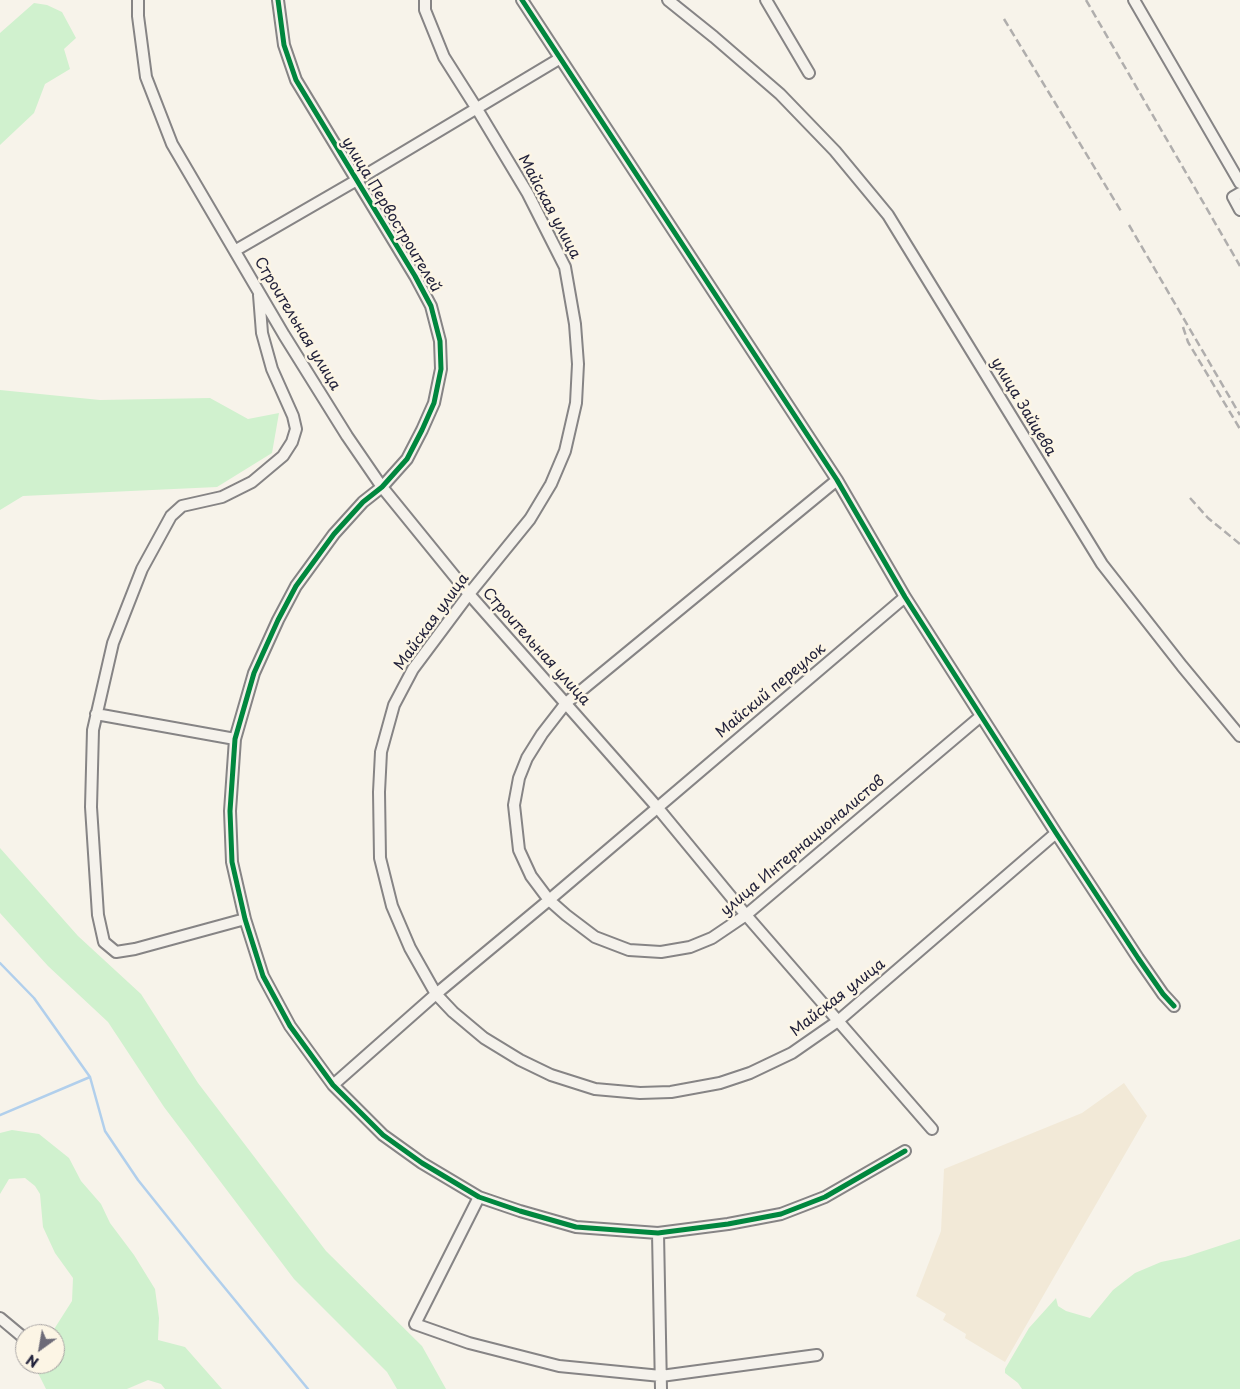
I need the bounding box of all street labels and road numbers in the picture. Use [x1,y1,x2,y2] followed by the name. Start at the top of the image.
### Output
[337,134,445,296] street label: улица Первостроителей
[514,152,584,262] street label: Майская улица
[250,254,344,394] street label: Строительная улица
[986,354,1060,460] street label: улица Зайцева
[391,570,473,674] street label: Майская улица
[478,584,594,710] street label: Строительная улица
[713,640,829,742] street label: Майский переулок
[717,772,889,920] street label: улица Интернационалистов
[787,955,889,1041] street label: Майская улица

